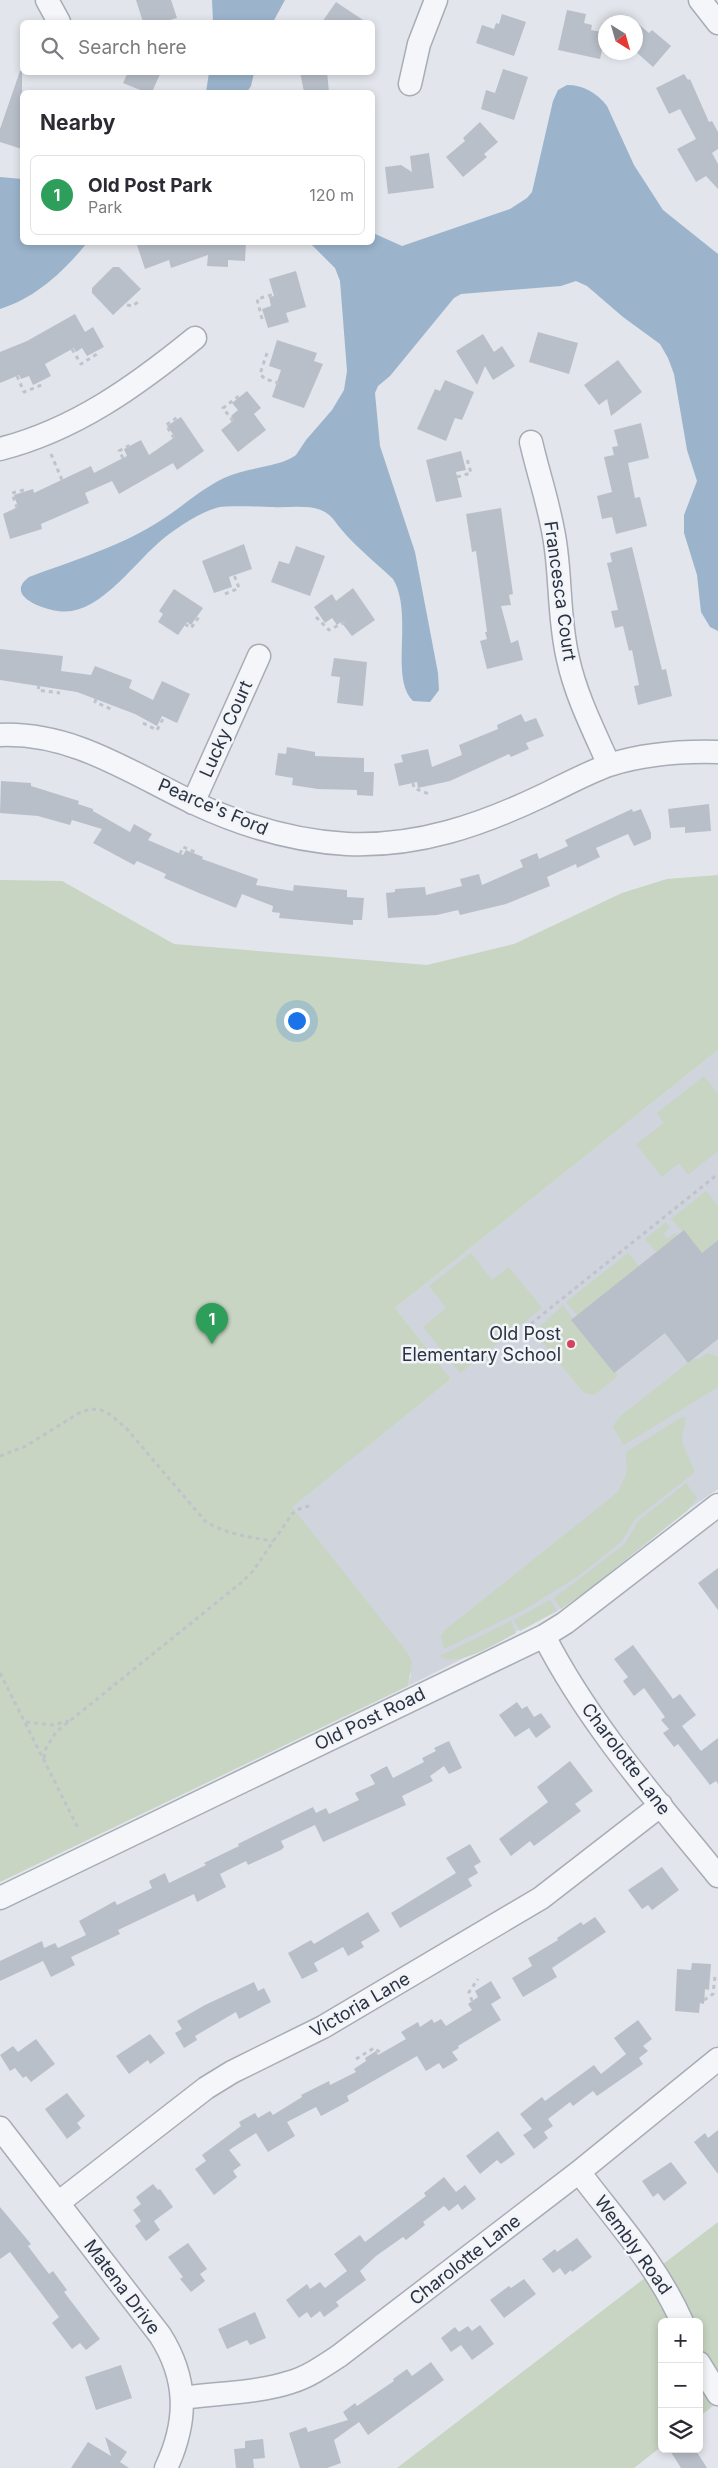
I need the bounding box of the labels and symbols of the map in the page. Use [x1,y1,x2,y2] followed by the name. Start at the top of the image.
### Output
[598,15,643,60] north arrow
[540,520,581,662] street label: Francesca Court
[195,677,256,780] street label: Lucky Court
[155,774,271,839] street label: Pearce's Ford
[284,1008,310,1034] your location
[196,1303,228,1344] pin: 1
[402,1323,561,1365] place label: Old Post Elementary School
[565,1338,577,1350] marker: Old Post Elementary School
[311,1683,428,1754] street label: Old Post Road
[578,1699,675,1819] street label: Charolotte Lane
[306,1968,413,2042] street label: Victoria Lane
[590,2191,676,2298] street label: Wembly Road
[405,2210,524,2309] street label: Charolotte Lane
[80,2235,165,2338] street label: Matena Drive

